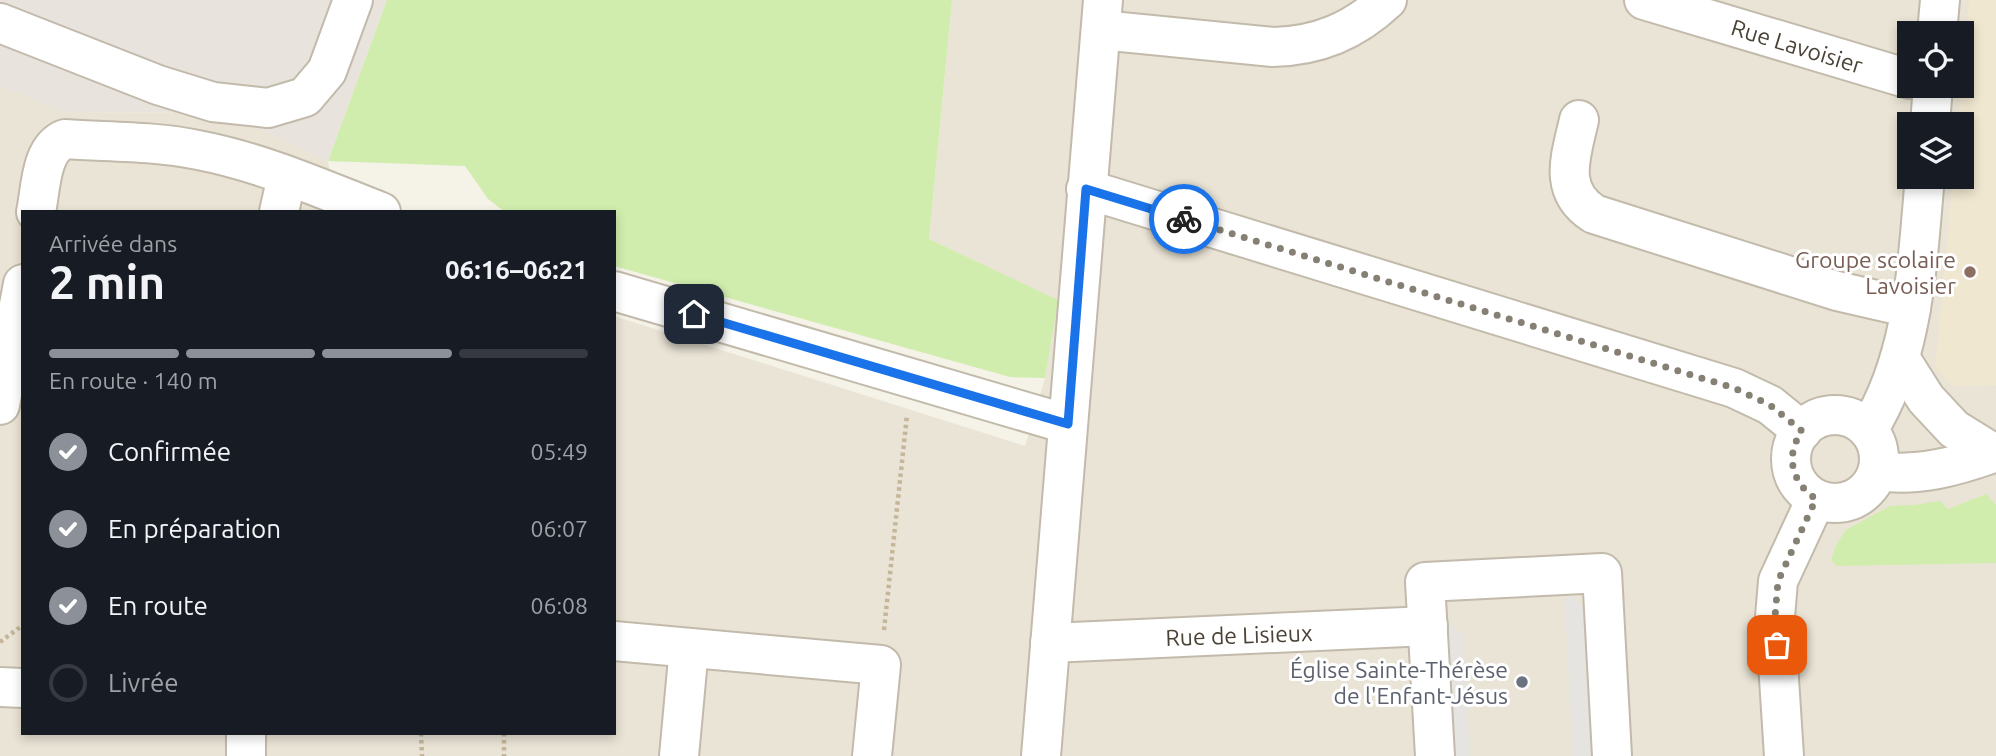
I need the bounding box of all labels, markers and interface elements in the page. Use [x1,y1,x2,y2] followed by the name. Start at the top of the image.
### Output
[1728,14,1866,78] street label: Rue Lavoisier
[1897,21,1974,189] map controls
[1897,21,1974,98] button: locate
[1897,112,1974,189] button: layers
[1149,184,1219,254] courier
[1165,200,1203,238] icon: bike
[49,231,177,256] text: Arrivée dans
[1795,247,1956,298] place label: Groupe scolaire Lavoisier
[445,255,588,284] text: 06:16–06:21
[49,256,165,308] text: 2 min
[1962,264,1978,280] marker: Groupe scolaire Lavoisier
[664,284,724,344] pin
[675,295,713,333] icon: home
[49,368,218,393] text: En route · 140 m
[49,433,87,471] icon: check
[108,437,231,466] text: Confirmée
[530,439,588,464] text: 05:49
[49,510,87,548] icon: check
[108,514,281,543] text: En préparation
[530,516,588,541] text: 06:07
[49,587,87,625] icon: check
[108,591,208,620] text: En route
[530,593,588,618] text: 06:08
[1747,615,1807,675] pin
[1165,620,1313,650] street label: Rue de Lisieux
[1758,626,1796,664] icon: bag
[1290,656,1508,708] place label: Église Sainte-Thérèse de l'Enfant-Jésus
[108,668,179,697] text: Livrée
[1514,674,1530,690] marker: Église Sainte-Thérèse de l'Enfant-Jésus

